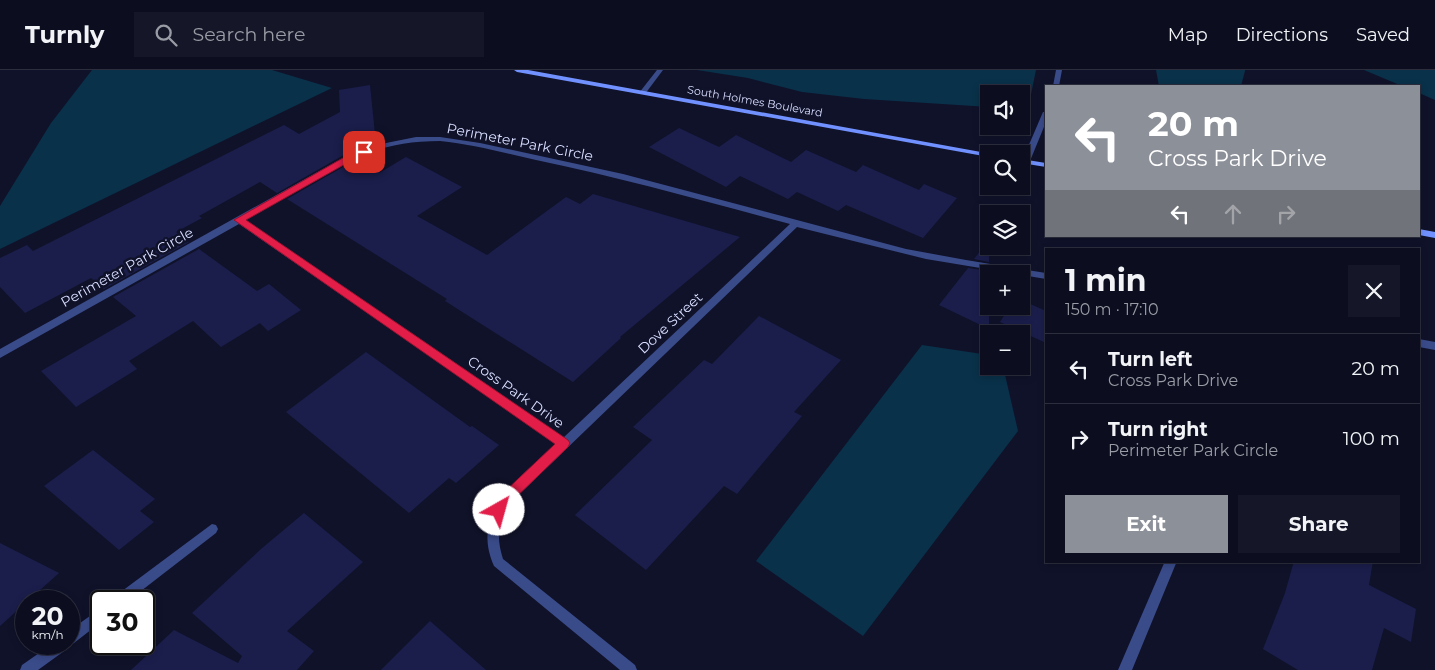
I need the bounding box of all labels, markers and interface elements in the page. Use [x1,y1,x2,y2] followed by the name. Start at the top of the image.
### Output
[134,12,484,57] search box
[25,20,104,49] text: Turnly
[152,21,180,49] icon: search
[192,23,305,46] text: Search here
[1168,24,1208,46] text: Map
[1236,24,1328,46] text: Directions
[1356,24,1410,46] text: Saved
[686,82,824,120] street label: South Holmes Boulevard
[980,85,1030,375] map controls
[980,85,1030,135] button: sound
[1148,102,1239,145] text: 20 m
[1065,105,1130,170] icon: left
[445,119,595,165] street label: Perimeter Park Circle
[343,131,385,173] pin
[350,138,378,166] icon: arrive
[980,145,1030,195] button: search
[1148,145,1327,172] text: Cross Park Drive
[1166,200,1194,228] icon: left
[1219,200,1247,228] icon: ahead
[1272,200,1300,228] icon: right
[980,205,1030,255] button: layers
[58,223,196,311] street label: Perimeter Park Circle
[1065,262,1146,299] text: 1 min
[980,265,1030,315] button: +
[1348,265,1400,317] button: close
[634,288,706,358] street label: Dove Street
[1065,300,1159,319] text: 150 m · 17:10
[980,325,1030,375] button: −
[1108,348,1193,371] text: Turn left
[464,352,568,432] street label: Cross Park Drive
[1065,355,1093,383] icon: left
[1352,357,1400,380] text: 20 m
[1108,371,1238,390] text: Cross Park Drive
[1108,418,1208,441] text: Turn right
[1065,425,1093,453] icon: right
[1343,427,1400,450] text: 100 m
[1108,441,1278,460] text: Perimeter Park Circle
[472,483,524,535] position arrow
[1065,495,1228,553] button: Exit
[1238,495,1400,553] button: Share
[90,590,155,655] speed limit sign: 30
[32,601,63,631] text: 20
[31,627,64,642] text: km/h

